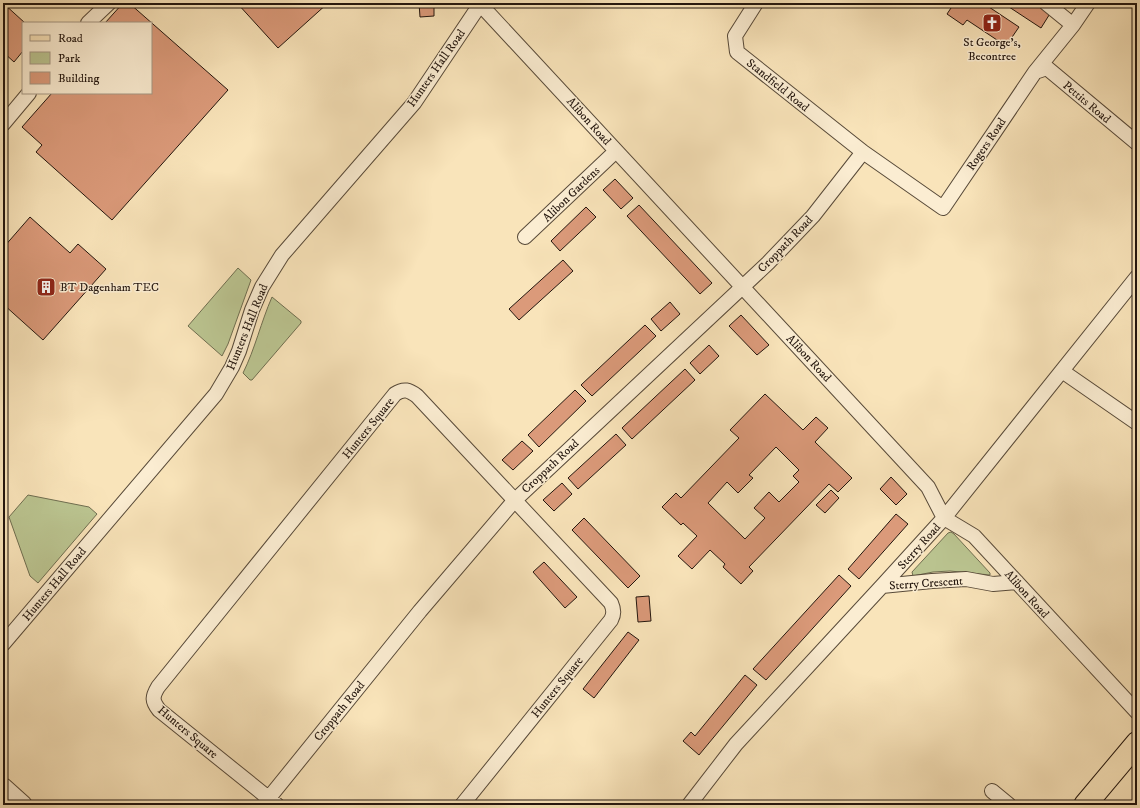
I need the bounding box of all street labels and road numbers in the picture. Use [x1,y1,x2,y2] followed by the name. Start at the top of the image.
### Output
[404,26,469,110] street label: Hunters Hall Road
[743,56,812,115] street label: Standfield Road
[1060,78,1114,127] street label: Pettits Road
[563,94,614,148] street label: Alibon Road
[963,115,1010,174] street label: Rogers Road
[540,163,603,225] street label: Alibon Gardens
[755,213,816,276] street label: Croppath Road
[223,282,272,372] street label: Hunters Hall Road
[783,331,834,385] street label: Alibon Road
[339,395,398,462] street label: Hunters Square
[519,436,582,497] street label: Croppath Road
[895,520,944,573] street label: Sterry Road
[19,544,90,624] street label: Hunters Hall Road
[1001,567,1052,621] street label: Alibon Road
[889,573,964,594] street label: Sterry Crescent
[528,654,587,721] street label: Hunters Square
[311,678,368,744] street label: Croppath Road
[154,703,221,762] street label: Hunters Square

